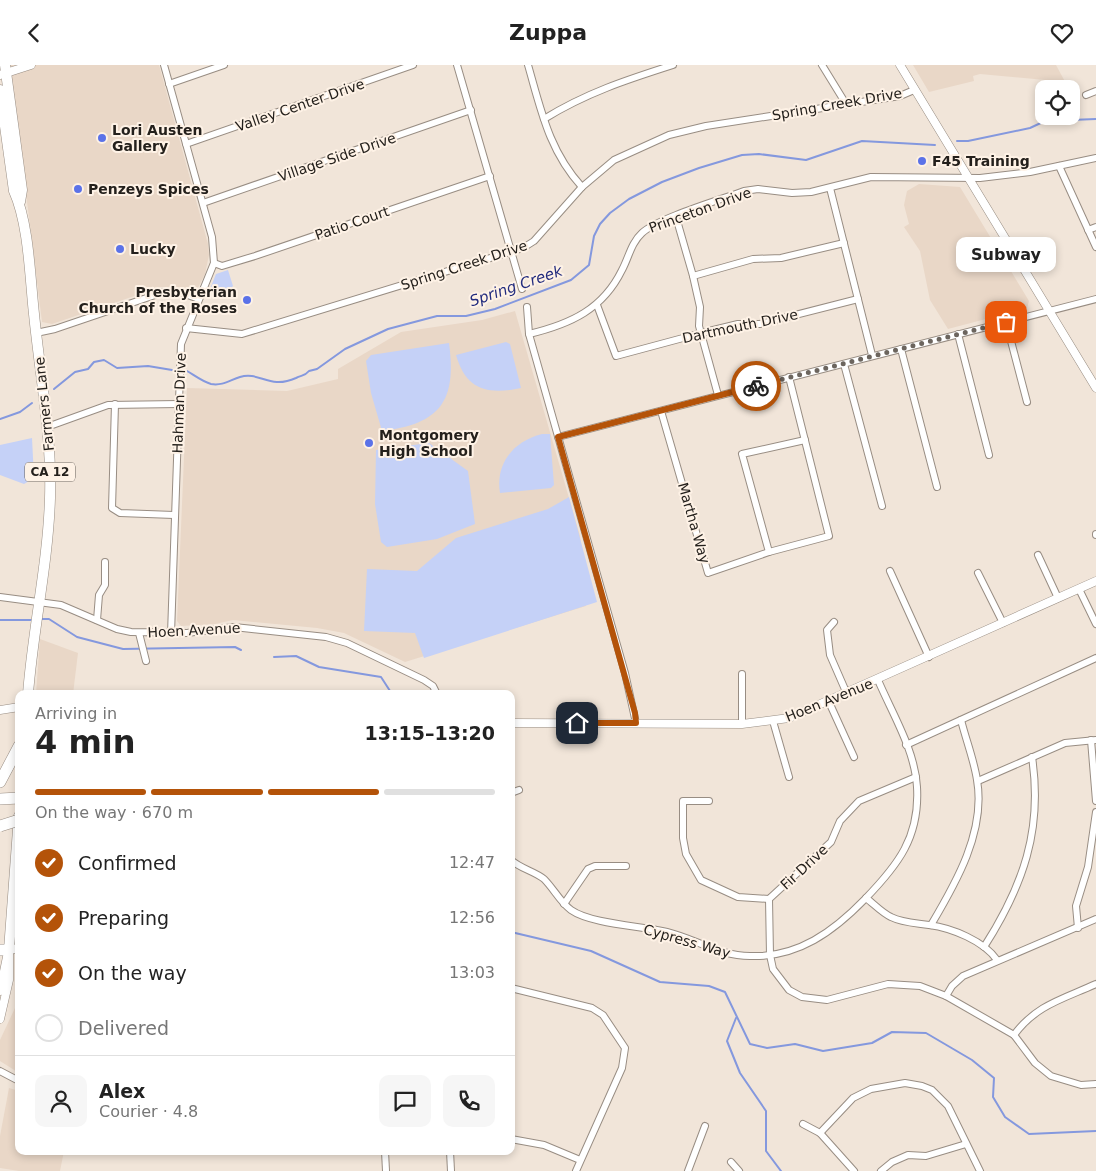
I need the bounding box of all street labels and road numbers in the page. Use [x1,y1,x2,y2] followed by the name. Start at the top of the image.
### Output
[234,75,366,135] street label: Valley Center Drive
[771,85,903,123] street label: Spring Creek Drive
[276,129,398,185] street label: Village Side Drive
[647,184,753,236] street label: Princeton Drive
[313,203,392,243] street label: Patio Court
[399,237,529,293] street label: Spring Creek Drive
[681,306,799,346] street label: Dartmouth Drive
[169,352,189,454] street label: Hahman Drive
[31,356,57,452] street label: Farmers Lane
[25,463,75,482] road number: CA 12
[675,481,713,565] street label: Martha Way
[147,620,241,640] street label: Hoen Avenue
[783,675,875,725] street label: Hoen Avenue
[777,841,831,893] street label: Fir Drive
[642,921,732,961] street label: Cypress Way

